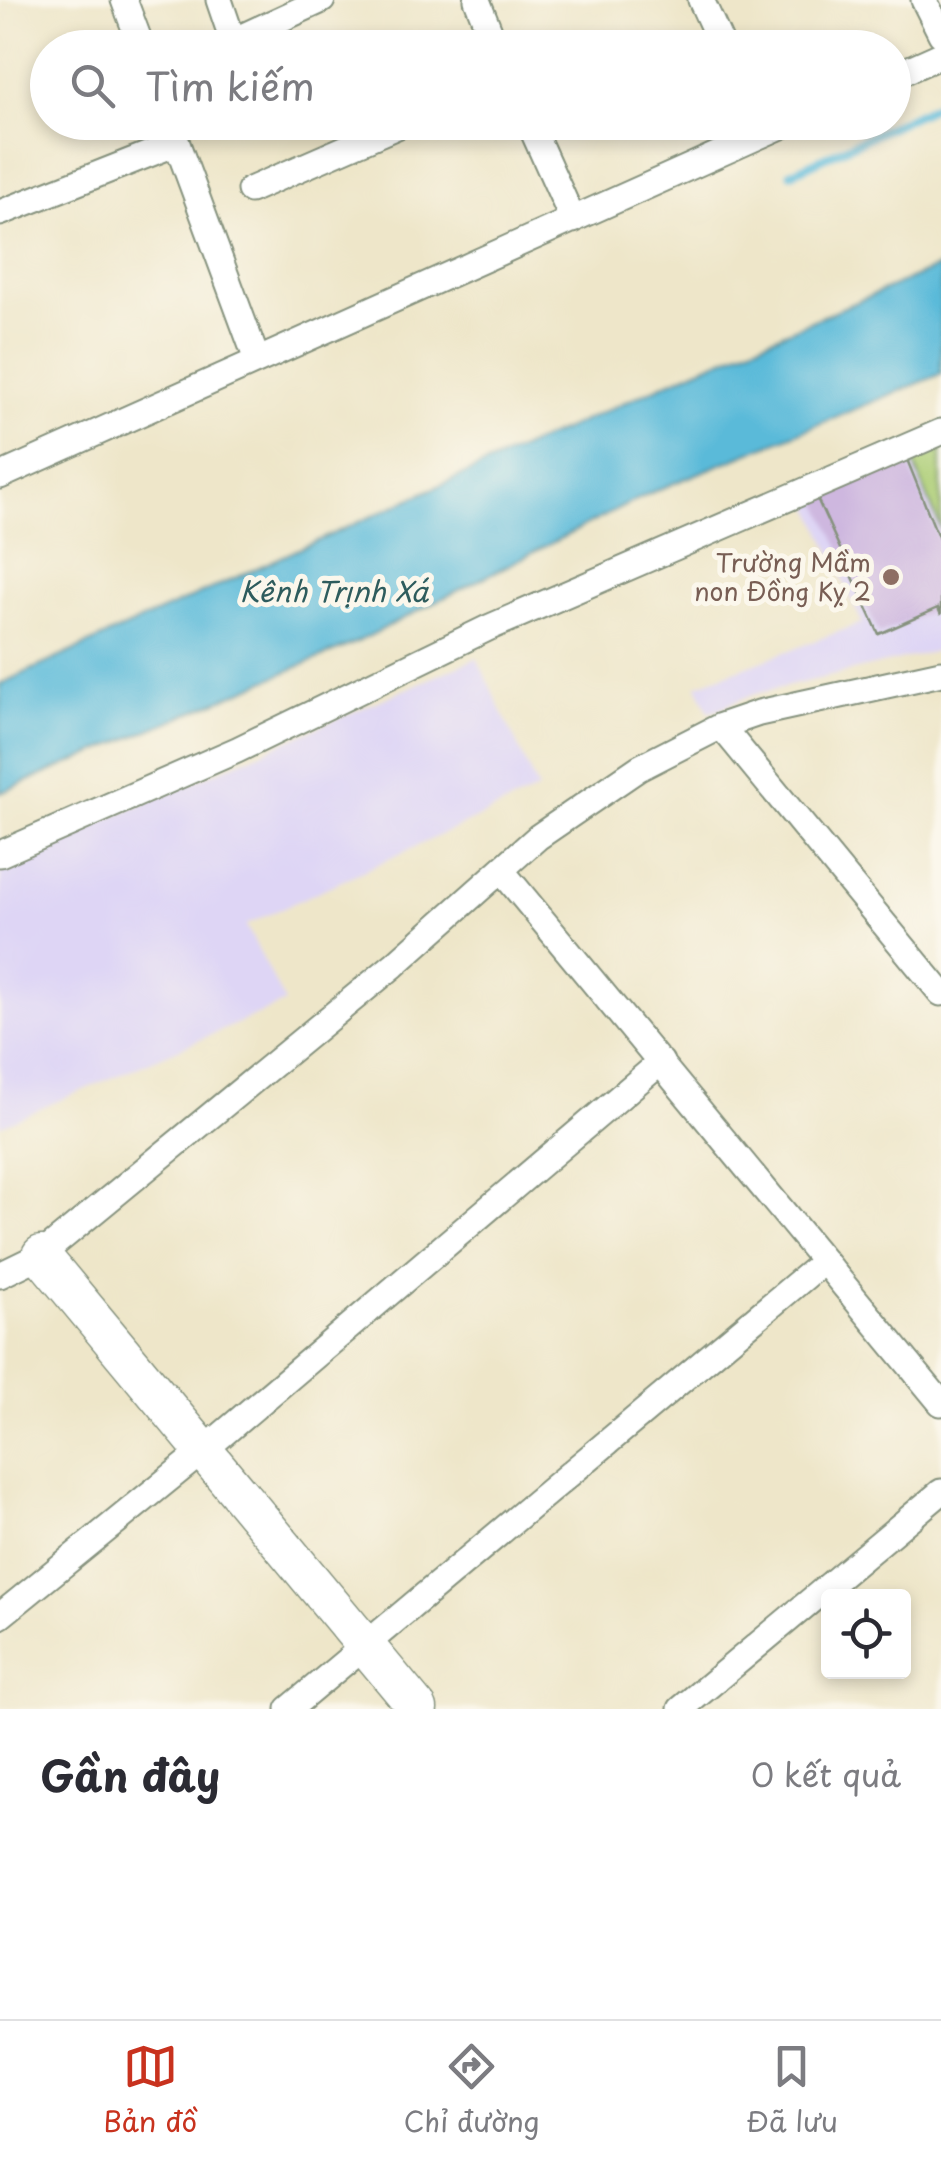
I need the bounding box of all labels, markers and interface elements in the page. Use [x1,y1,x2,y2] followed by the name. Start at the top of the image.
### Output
[30,30,911,140] search box
[145,57,315,114] text: Tìm kiếm
[65,58,120,113] icon: search
[694,543,871,610] place label: Trường Mầm non Đồng Kỵ 2
[880,566,902,588] marker: Trường Mầm non Đồng Kỵ 2
[239,569,430,612] water label: Kênh Trịnh Xá
[821,1589,911,1679] map controls
[821,1589,911,1679] button: locate
[40,1743,220,1806] text: Gần đây
[751,1750,901,1798] text: 0 kết quả
[103,2039,197,2142] tab: Bản đồ
[404,2039,540,2142] tab: Chỉ đường
[746,2039,838,2142] tab: Đã lưu

